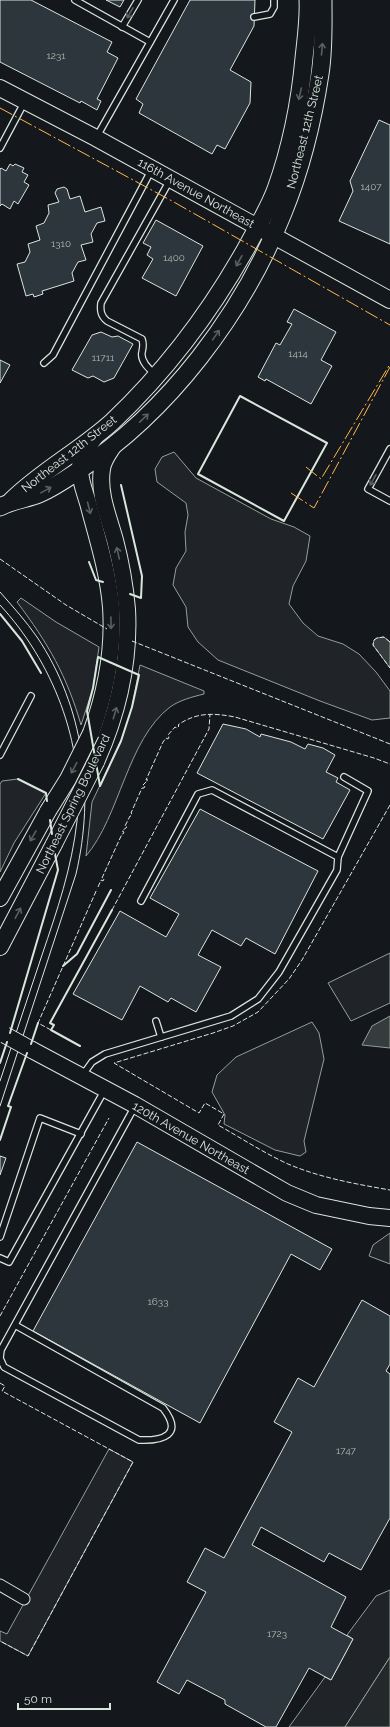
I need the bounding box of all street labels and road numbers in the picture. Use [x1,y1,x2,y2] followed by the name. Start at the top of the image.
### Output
[284,74,326,190] street label: Northeast 12th Street
[135,155,257,231] street label: 116th Avenue Northeast
[19,413,119,495] street label: Northeast 12th Street
[33,732,113,876] street label: Northeast Spring Boulevard
[130,1099,252,1177] street label: 120th Avenue Northeast

